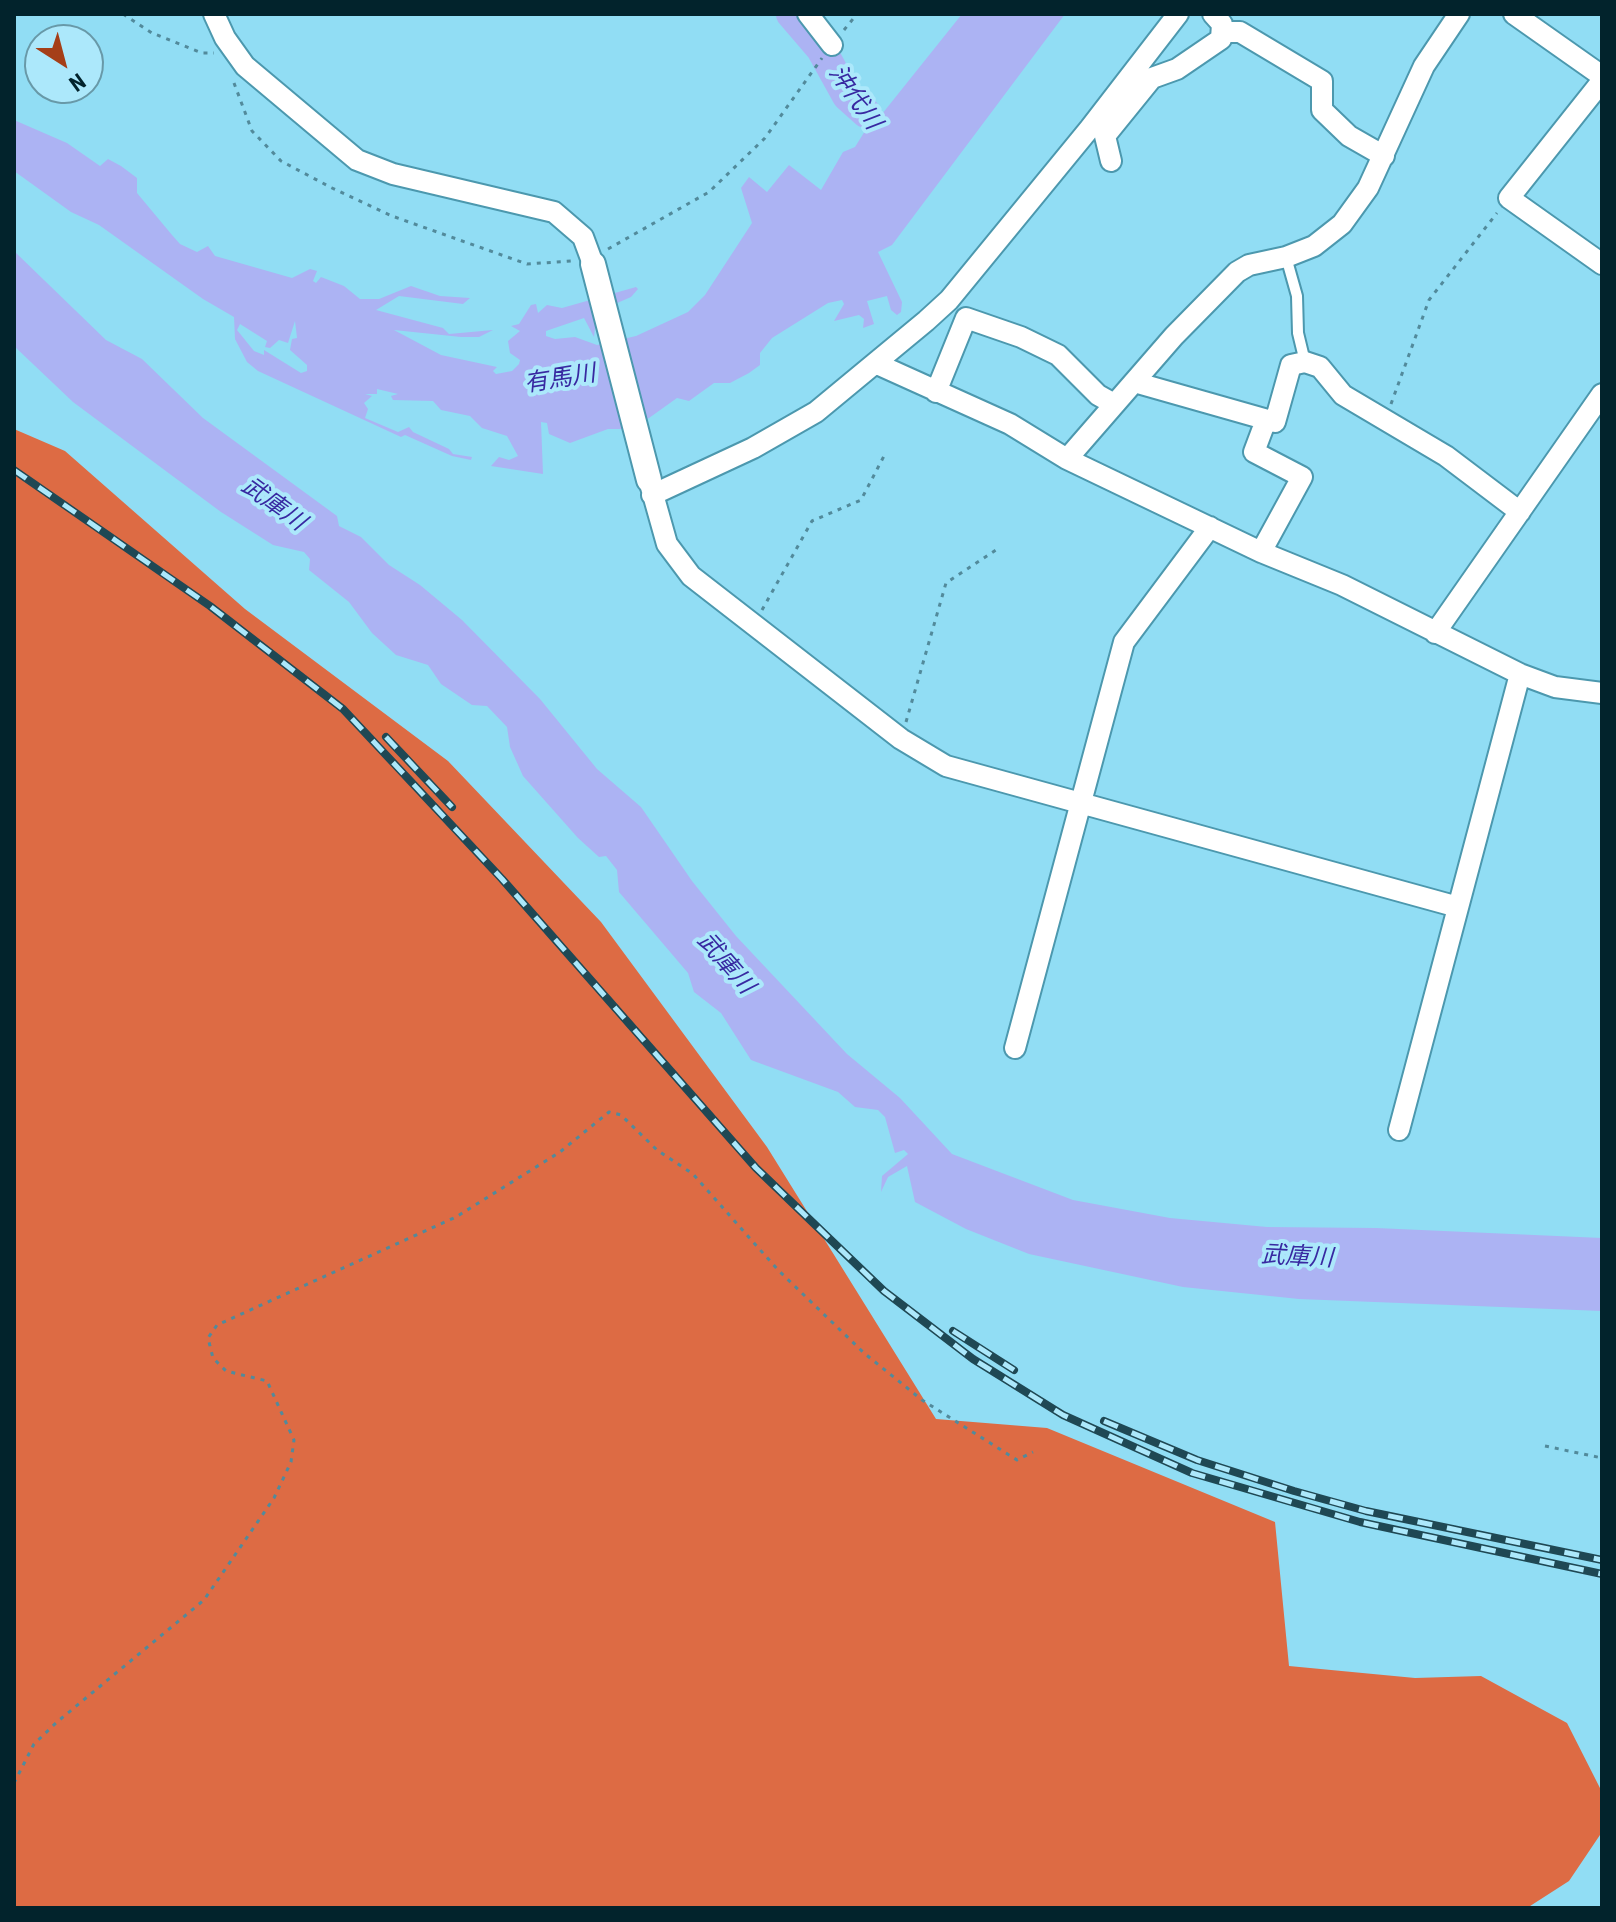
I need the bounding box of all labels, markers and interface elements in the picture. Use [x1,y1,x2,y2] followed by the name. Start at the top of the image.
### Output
[24,24,104,104] north arrow
[822,60,886,136] water label: 沖代川
[64,68,90,96] text: N
[522,360,598,400] water label: 有馬川
[235,472,311,538] water label: 武庫川
[691,927,759,1001] water label: 武庫川
[1260,1242,1334,1274] water label: 武庫川

